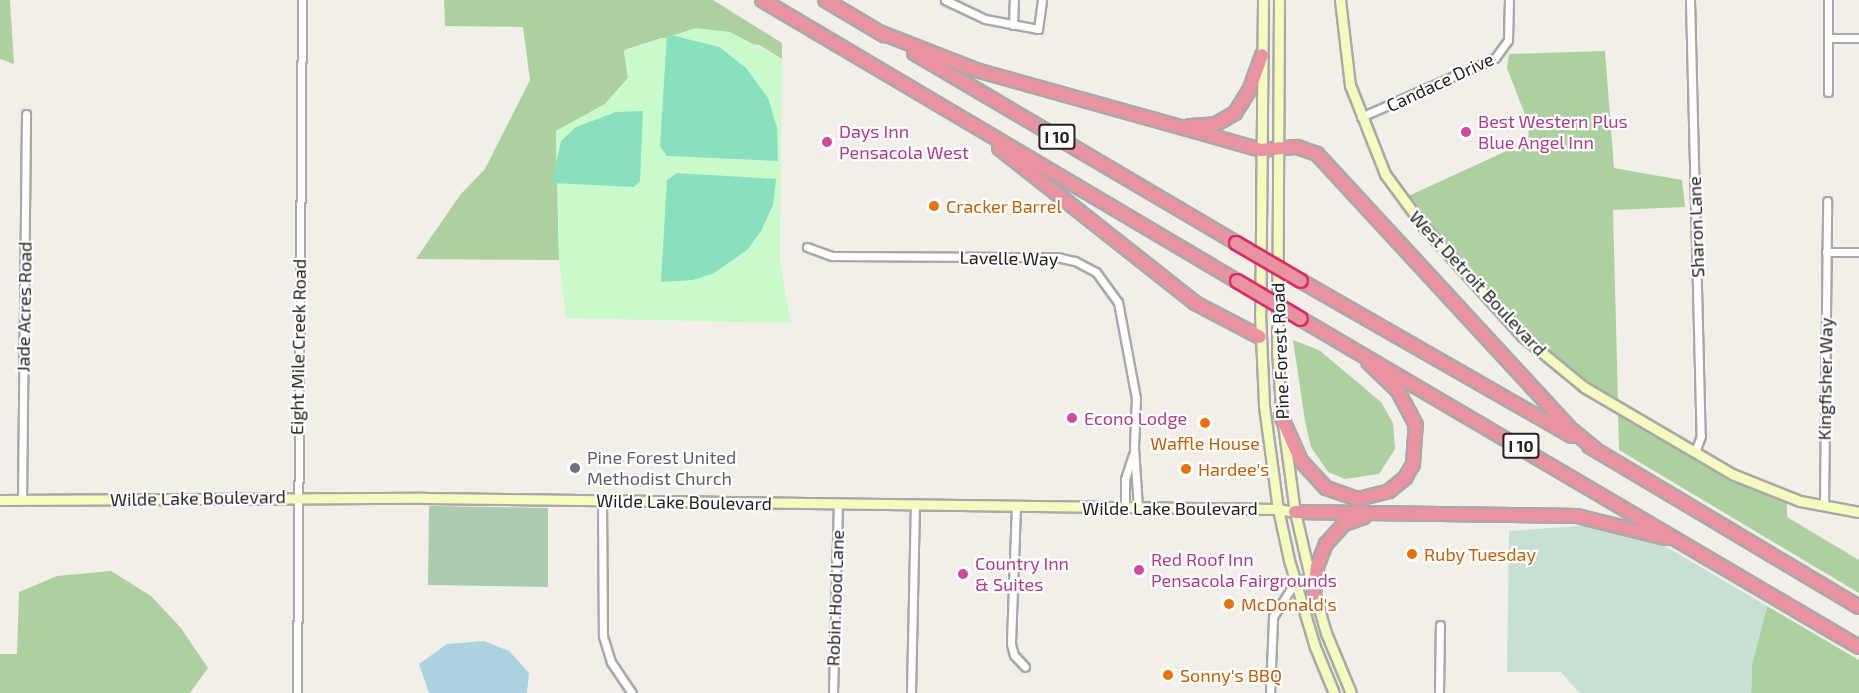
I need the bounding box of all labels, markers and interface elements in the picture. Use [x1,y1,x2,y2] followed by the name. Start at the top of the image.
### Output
[1383,48,1497,116] street label: Candace Drive
[1478,111,1628,154] place label: Best Western Plus Blue Angel Inn
[839,121,969,164] place label: Days Inn Pensacola West
[1038,124,1076,150] road number: I 10
[1459,125,1473,139] marker: Best Western Plus Blue Angel Inn
[820,135,834,149] marker: Days Inn Pensacola West
[1683,176,1709,278] street label: Sharon Lane
[946,195,1062,217] place label: Cracker Barrel
[927,199,941,213] marker: Cracker Barrel
[1405,206,1551,360] street label: West Detroit Boulevard
[12,241,36,373] street label: Jade Acres Road
[959,246,1059,270] street label: Lavelle Way
[286,259,310,435] street label: Eight Mile Creek Road
[1267,282,1293,420] street label: Pine Forest Road
[1813,317,1837,441] street label: Kingfisher Way
[1084,407,1187,429] place label: Econo Lodge
[1065,411,1079,425] marker: Econo Lodge
[1198,416,1212,430] marker: Waffle House
[1150,432,1260,454] place label: Waffle House
[1502,433,1540,459] road number: I 10
[587,447,736,490] place label: Pine Forest United Methodist Church
[1198,458,1269,480] place label: Hardee's
[568,461,582,475] marker: Pine Forest United Methodist Church
[1179,462,1193,476] marker: Hardee's
[110,486,286,510] street label: Wilde Lake Boulevard
[596,490,772,514] street label: Wilde Lake Boulevard
[1082,497,1258,519] street label: Wilde Lake Boulevard
[822,529,848,667] street label: Robin Hood Lane
[1424,543,1537,565] place label: Ruby Tuesday
[1405,547,1419,561] marker: Ruby Tuesday
[1151,549,1337,592] place label: Red Roof Inn Pensacola Fairgrounds
[975,553,1069,596] place label: Country Inn & Suites
[1132,563,1146,577] marker: Red Roof Inn Pensacola Fairgrounds
[956,567,970,581] marker: Country Inn & Suites
[1241,593,1337,615] place label: McDonald's
[1222,597,1236,611] marker: McDonald's
[1180,664,1282,686] place label: Sonny's BBQ
[1161,668,1175,682] marker: Sonny's BBQ

